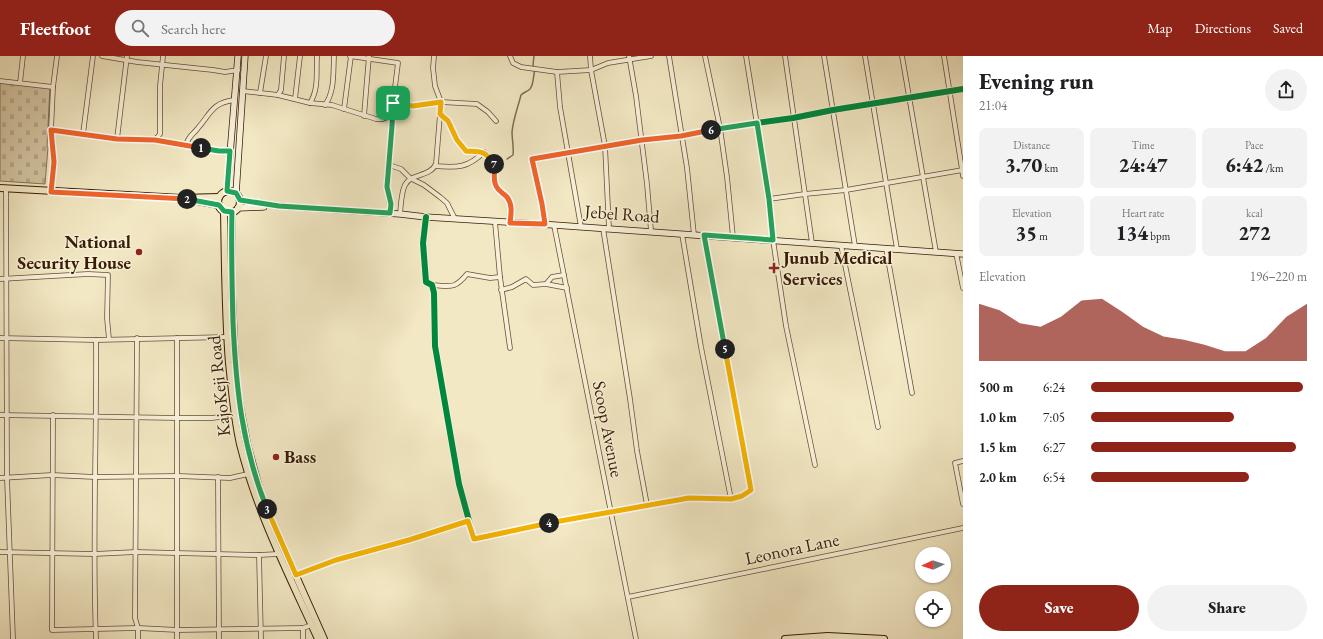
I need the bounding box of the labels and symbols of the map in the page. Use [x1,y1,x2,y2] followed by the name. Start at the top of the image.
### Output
[376,86,410,120] pin
[701,120,721,140] pin: 6
[191,138,211,158] pin: 1
[484,154,504,174] pin: 7
[177,189,197,209] pin: 2
[582,199,661,228] street label: Jebel Road
[17,230,131,274] place label: National Security House
[781,246,892,290] place label: Junub Medical Services
[134,247,144,257] marker: National Security House
[768,262,780,274] marker: Junub Medical Services
[202,334,235,438] street label: KajoKeji Road
[715,339,735,359] pin: 5
[588,379,629,479] street label: Scoop Avenue
[284,445,316,468] place label: Bass
[271,452,281,462] marker: Bass
[257,499,277,519] pin: 3
[539,513,559,533] pin: 4
[743,527,841,570] street label: Leonora Lane
[915,547,951,583] north arrow

